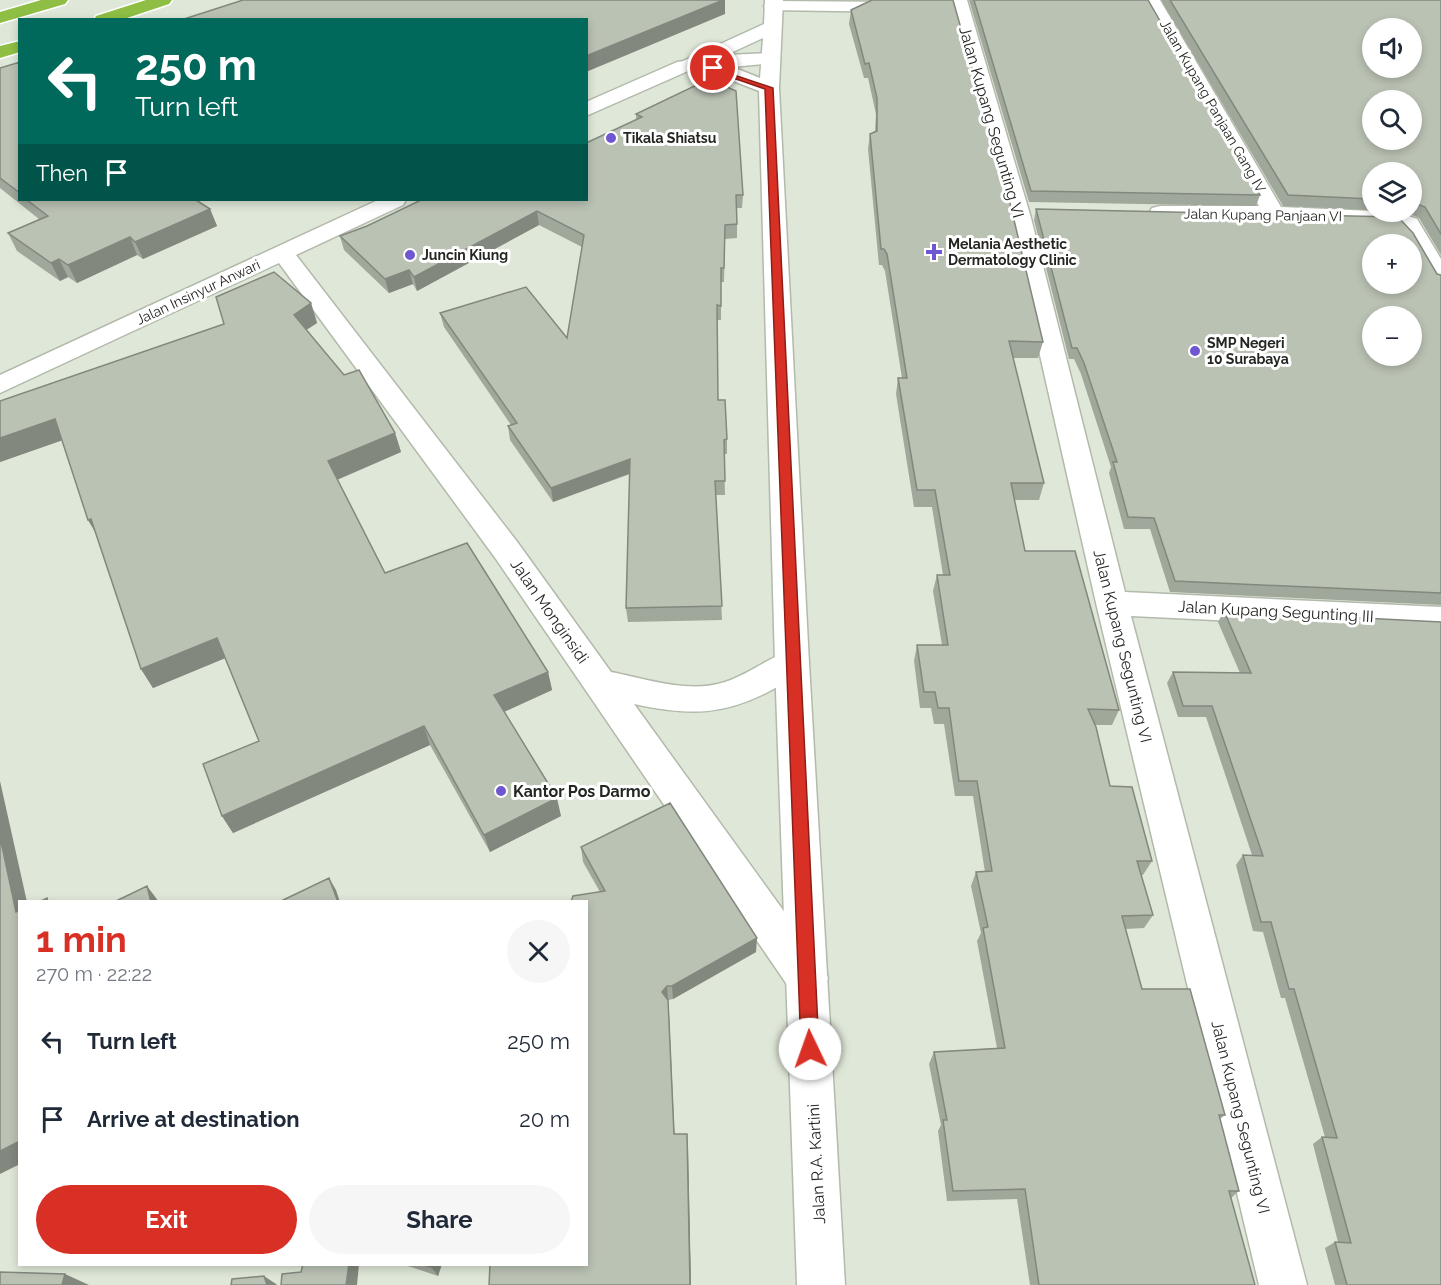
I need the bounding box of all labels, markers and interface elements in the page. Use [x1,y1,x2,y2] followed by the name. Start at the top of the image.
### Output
[1157,17,1269,196] street label: Jalan Kupang Panjaan Gang IV
[1362,18,1422,366] map controls
[1362,18,1422,78] button: sound
[955,24,1028,220] street label: Jalan Kupang Segunting VI
[135,41,257,90] text: 250 m
[36,42,114,120] icon: left
[687,42,738,93] pin
[696,51,729,84] icon: arrive
[1362,90,1422,150] button: search
[135,91,238,122] text: Turn left
[623,130,717,146] place label: Tikala Shiatsu
[604,131,618,145] marker: Tikala Shiatsu
[100,156,133,189] icon: arrive
[36,160,88,186] text: Then
[1362,162,1422,222] button: layers
[1184,206,1342,224] street label: Jalan Kupang Panjaan VI
[1362,234,1422,294] button: +
[948,236,1077,268] place label: Melania Aesthetic Dermatology Clinic
[925,243,943,261] marker: Melania Aesthetic Dermatology Clinic
[422,247,508,263] place label: Juncin Kiung
[403,248,417,262] marker: Juncin Kiung
[134,256,262,328] street label: Jalan Insinyur Anwari
[1362,306,1422,366] button: −
[1207,335,1289,367] place label: SMP Negeri 10 Surabaya
[1188,344,1202,358] marker: SMP Negeri 10 Surabaya
[1089,548,1156,745] street label: Jalan Kupang Segunting VI
[507,556,593,667] street label: Jalan Monginsidi
[1178,597,1374,626] street label: Jalan Kupang Segunting III
[513,782,651,801] place label: Kantor Pos Darmo
[494,784,508,798] marker: Kantor Pos Darmo
[36,918,127,960] text: 1 min
[507,920,570,983] button: close
[36,962,152,986] text: 270 m · 22:22
[778,1017,842,1081] position arrow
[1207,1019,1274,1216] street label: Jalan Kupang Segunting VI
[36,1025,69,1058] icon: left
[87,1028,177,1054] text: Turn left
[507,1028,570,1054] text: 250 m
[36,1103,69,1136] icon: arrive
[804,1103,829,1225] street label: Jalan R.A. Kartini
[87,1106,300,1132] text: Arrive at destination
[519,1106,570,1132] text: 20 m
[36,1185,297,1254] button: Exit
[309,1185,570,1254] button: Share

